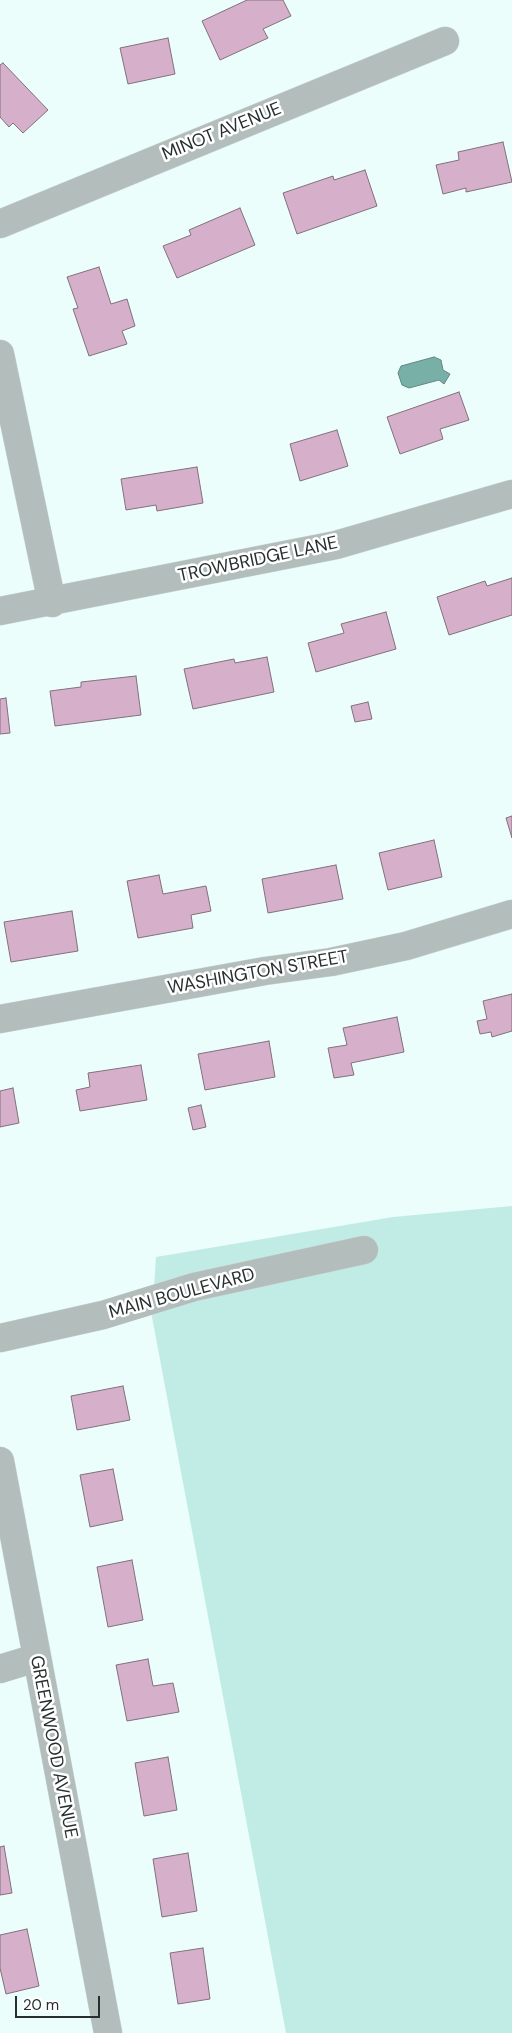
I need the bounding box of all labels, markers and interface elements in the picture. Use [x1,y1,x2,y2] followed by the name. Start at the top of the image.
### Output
[159,98,285,166] street label: MINOT AVENUE
[176,533,340,587] street label: TROWBRIDGE LANE
[166,946,350,1000] street label: WASHINGTON STREET
[107,1264,257,1324] street label: MAIN BOULEVARD
[25,1654,81,1840] street label: GREENWOOD AVENUE
[18,1986,102,2018] scale bar
[23,1995,59,2015] text: 20 m

